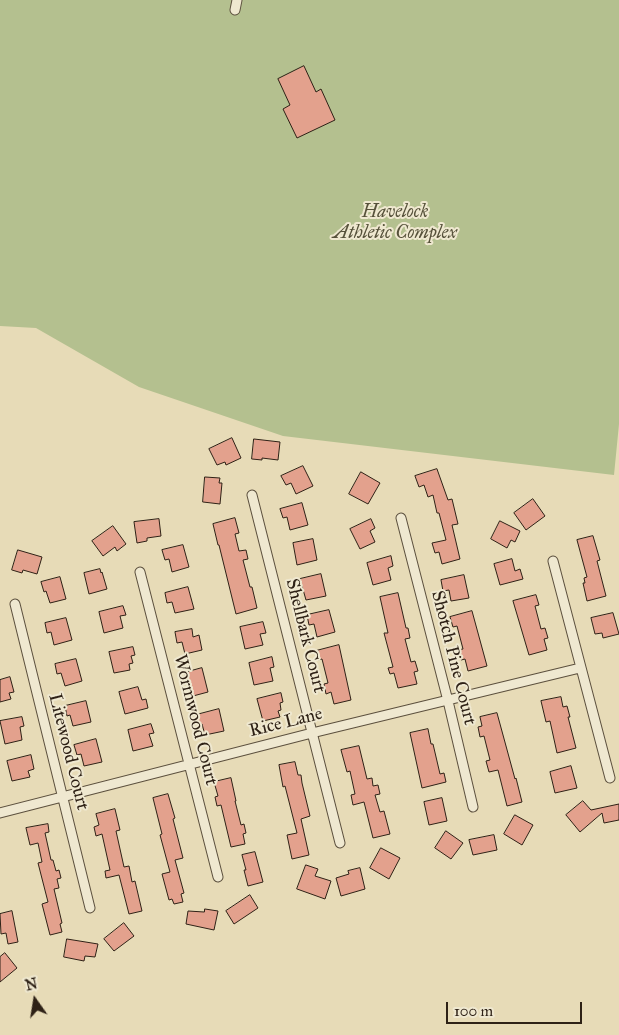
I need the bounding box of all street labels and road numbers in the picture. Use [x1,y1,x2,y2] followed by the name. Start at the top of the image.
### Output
[280,577,330,695] street label: Shellbark Court
[426,588,480,728] street label: Shotch Pine Court
[168,652,222,788] street label: Wormwood Court
[43,692,93,812] street label: Litewood Court
[247,703,325,743] street label: Rice Lane

